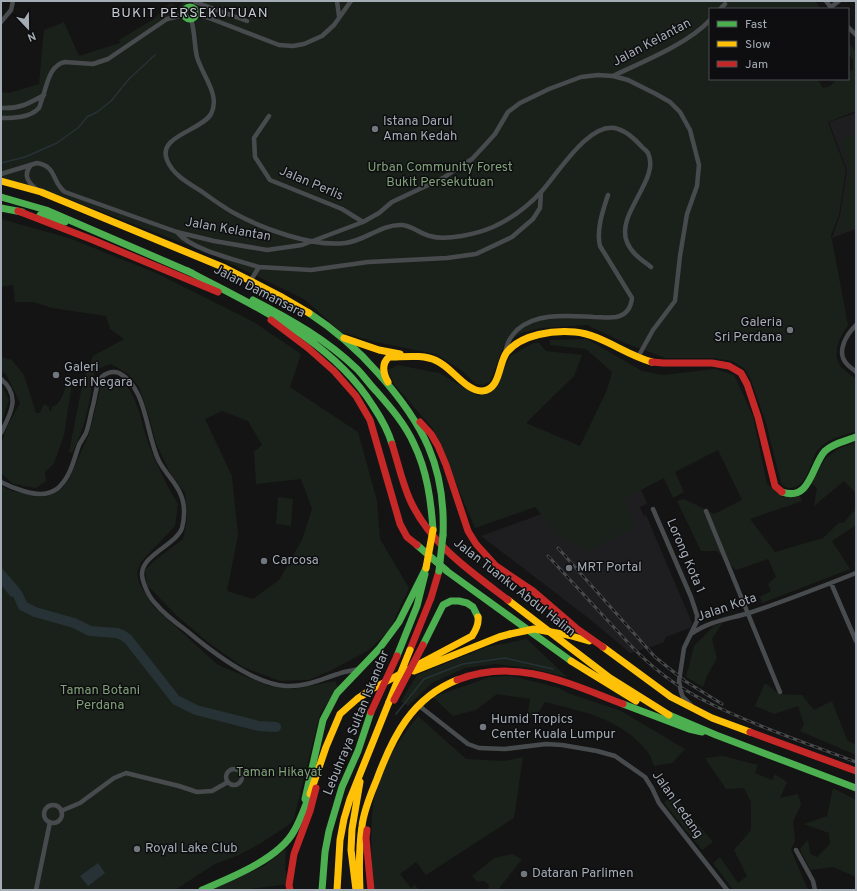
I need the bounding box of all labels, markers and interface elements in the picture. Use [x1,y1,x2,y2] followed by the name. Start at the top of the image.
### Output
[111,5,269,22] district label: BUKIT PERSEKUTUAN
[8,8,48,48] north arrow
[709,8,849,80] legend
[610,16,694,70] street label: Jalan Kelantan
[745,17,767,33] text: Fast
[25,28,38,44] text: N
[745,37,771,53] text: Slow
[745,57,768,73] text: Jam
[383,114,457,145] place label: Istana Darul Aman Kedah
[370,124,380,134] marker: Istana Darul Aman Kedah
[367,160,513,191] park label: Urban Community Forest Bukit Persekutuan
[277,163,345,205] street label: Jalan Perlis
[184,215,272,245] street label: Jalan Kelantan
[211,262,307,322] street label: Jalan Damansara
[714,315,782,346] place label: Galeria Sri Perdana
[785,325,795,335] marker: Galeria Sri Perdana
[64,360,133,391] place label: Galeri Seri Negara
[51,370,61,380] marker: Galeri Seri Negara
[662,516,708,596] street label: Lorong Kota 1
[450,535,578,641] street label: Jalan Tuanku Abdul Halim
[272,553,319,569] place label: Carcosa
[259,556,269,566] marker: Carcosa
[577,560,642,576] place label: MRT Portal
[564,563,574,573] marker: MRT Portal
[695,590,759,626] street label: Jalan Kota
[321,648,393,798] street label: Lebuhraya Sultan Iskandar
[60,683,140,714] park label: Taman Botani Perdana
[491,712,615,743] place label: Humid Tropics Center Kuala Lumpur
[478,722,488,732] marker: Humid Tropics Center Kuala Lumpur
[236,765,322,781] park label: Taman Hikayat
[648,768,706,842] street label: Jalan Ledang
[145,841,238,857] place label: Royal Lake Club
[132,844,142,854] marker: Royal Lake Club
[532,866,634,882] place label: Dataran Parlimen
[519,869,529,879] marker: Dataran Parlimen

